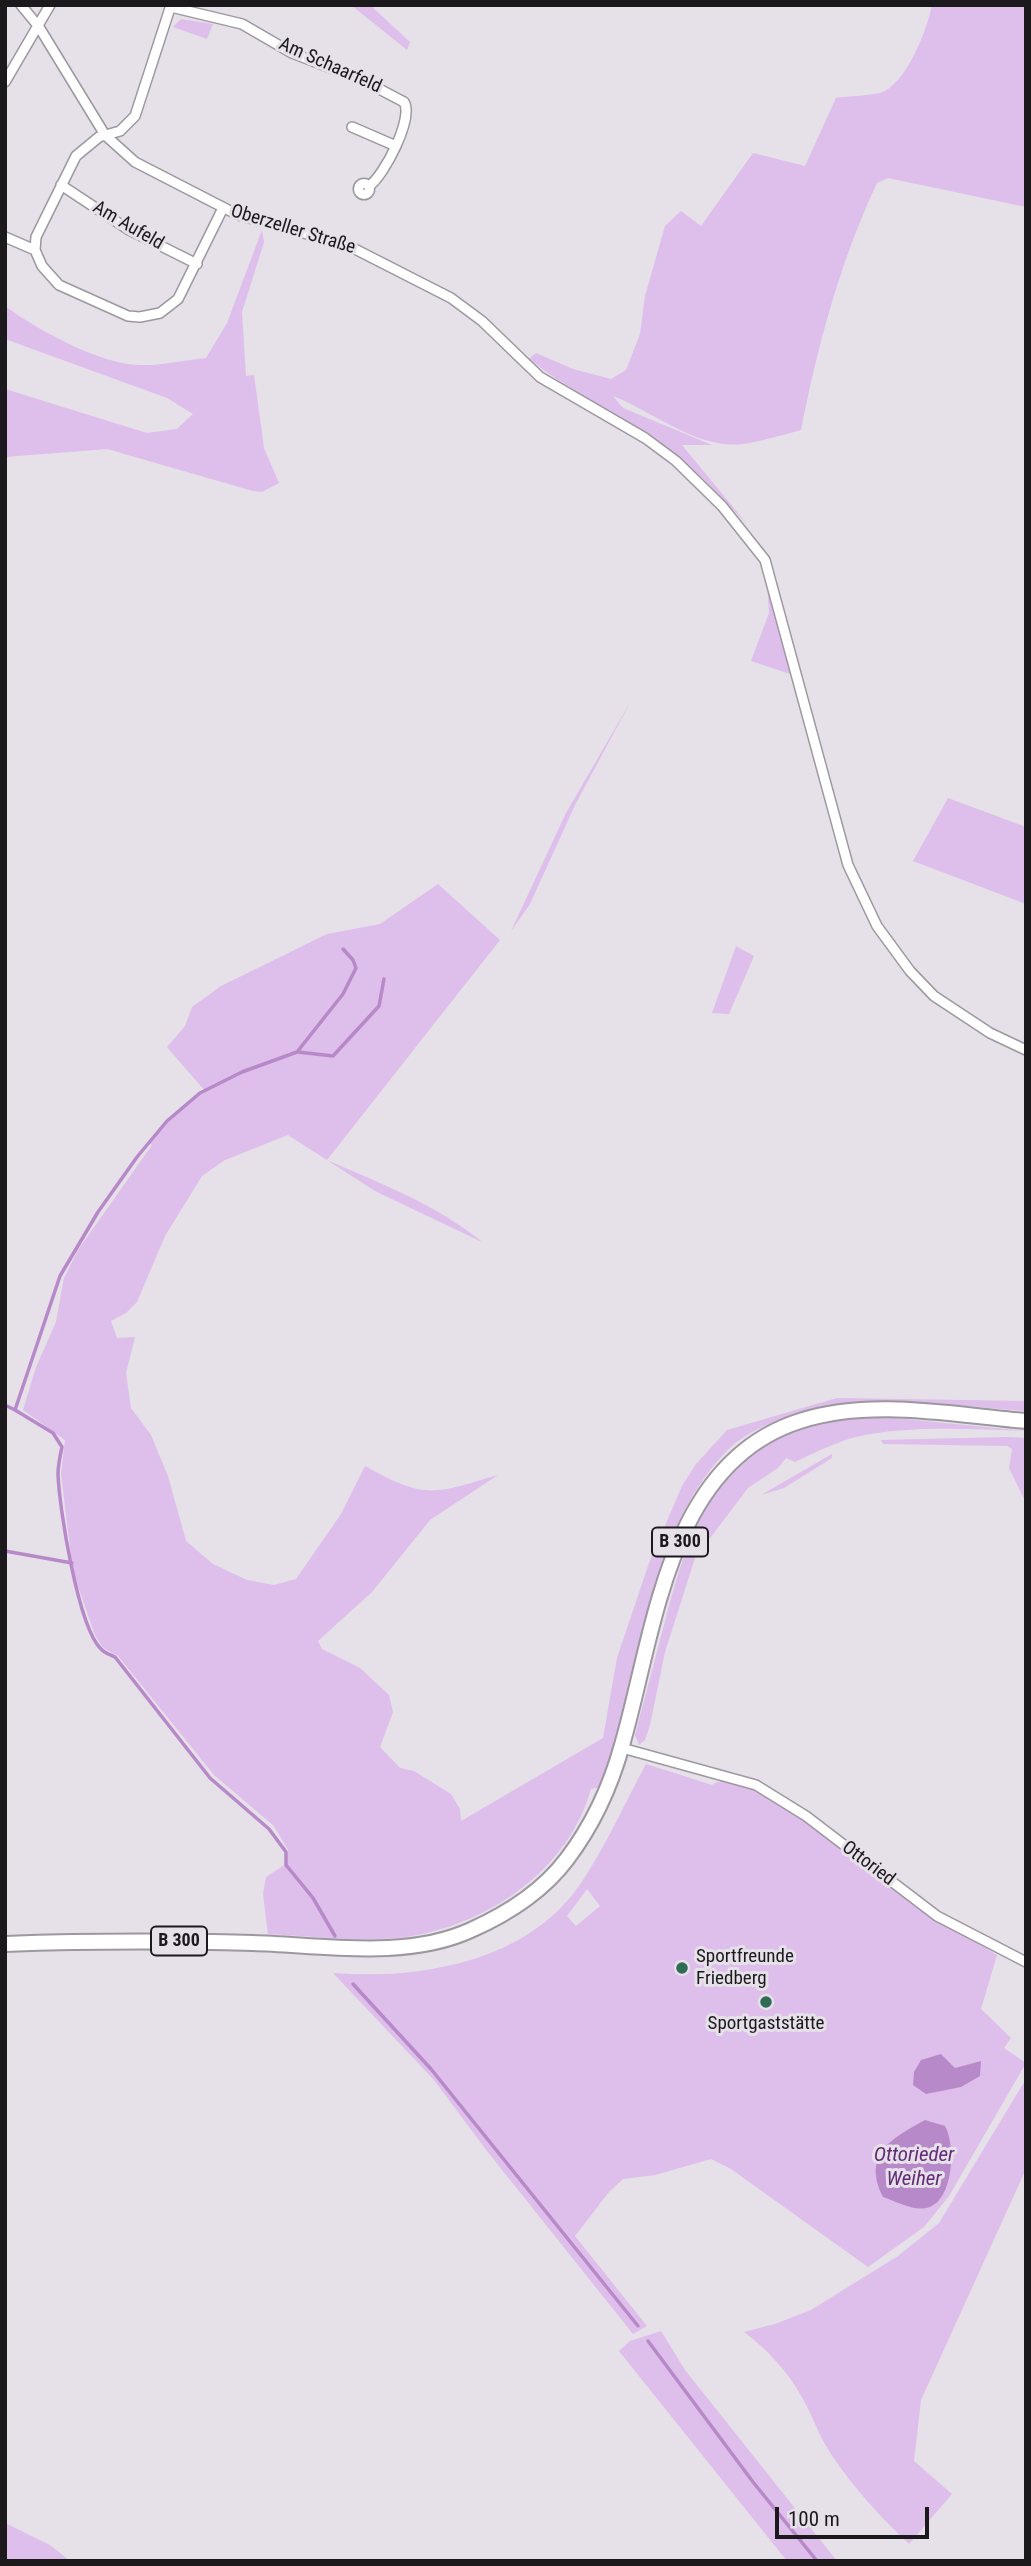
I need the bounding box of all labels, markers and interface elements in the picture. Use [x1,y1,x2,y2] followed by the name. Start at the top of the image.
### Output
[275,33,385,99] street label: Am Schaarfeld
[88,197,168,255] street label: Am Aufeld
[228,200,358,260] street label: Oberzeller Straße
[652,1527,708,1556] road number: B 300
[837,1837,899,1891] street label: Ottoried
[151,1926,207,1955] road number: B 300
[696,1946,794,1990] place label: Sportfreunde Friedberg
[674,1960,690,1976] marker: Sportfreunde Friedberg
[758,1994,774,2010] marker: Sportgaststätte
[708,2013,824,2035] place label: Sportgaststätte
[874,2143,954,2193] water label: Ottorieder Weiher
[779,2492,933,2536] scale bar
[788,2507,840,2531] text: 100 m

